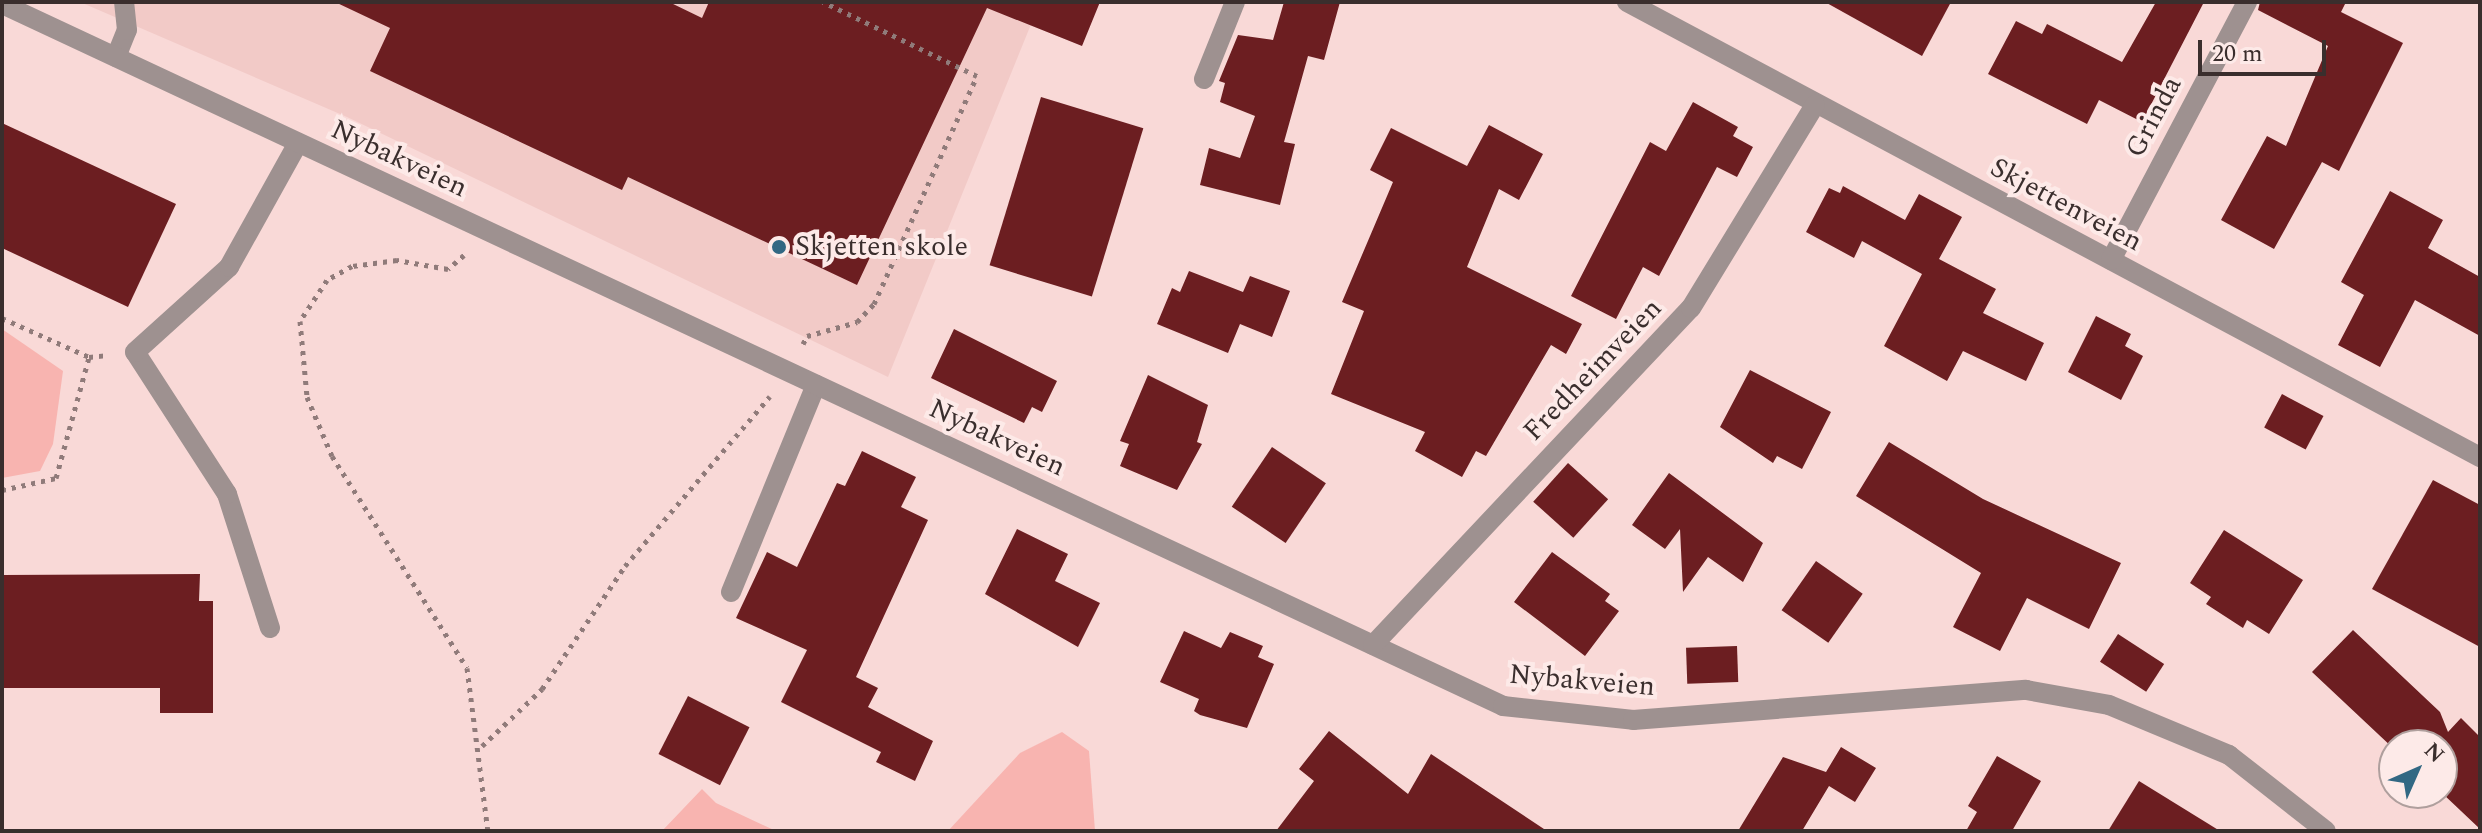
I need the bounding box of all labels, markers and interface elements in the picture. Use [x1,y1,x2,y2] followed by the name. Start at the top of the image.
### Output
[2202,24,2330,74] scale bar
[2212,36,2263,72] text: 20 m
[2119,71,2189,163] street label: Grinda
[326,113,472,205] street label: Nybakveien
[1984,151,2148,259] street label: Skjettenveien
[795,230,968,264] place label: Skjetten skole
[770,238,788,256] marker: Skjetten skole
[1517,292,1669,448] street label: Fredheimveien
[924,392,1070,484] street label: Nybakveien
[1508,658,1656,704] street label: Nybakveien
[2378,729,2458,809] north arrow
[2416,735,2452,771] text: N

